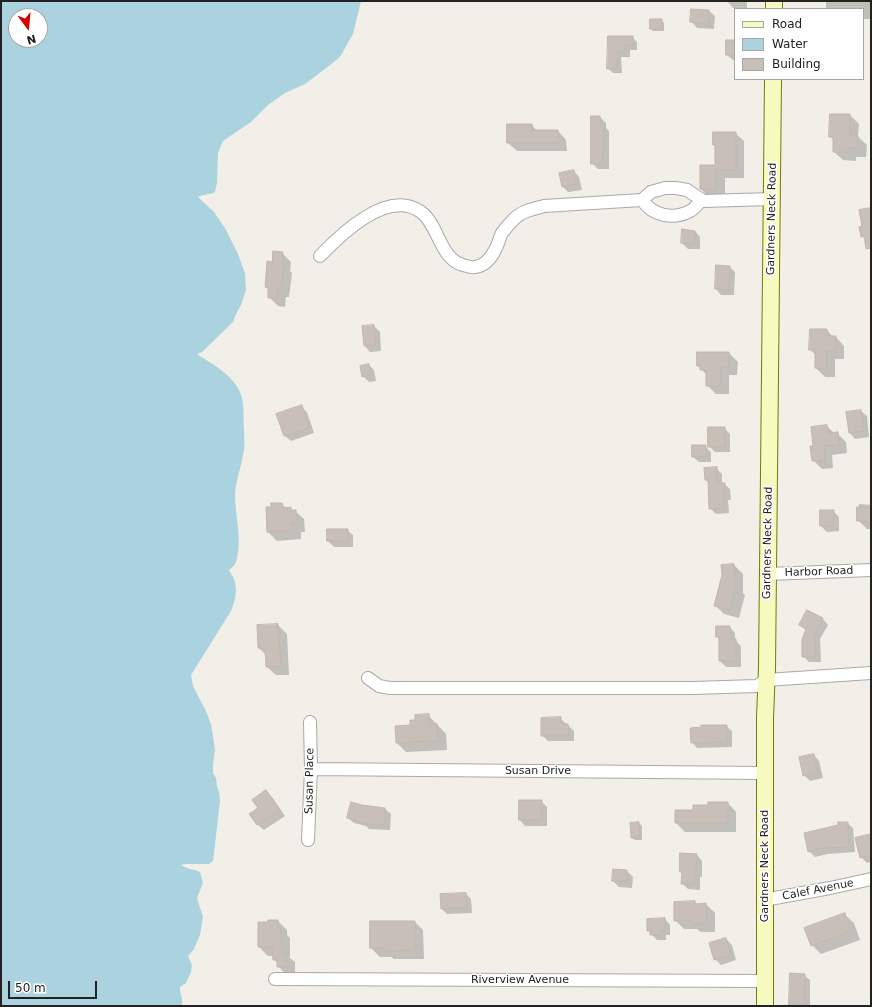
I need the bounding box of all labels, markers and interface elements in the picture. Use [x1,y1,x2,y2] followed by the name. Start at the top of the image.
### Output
[8,8,48,48] north arrow
[734,8,864,80] legend
[772,17,802,31] text: Road
[25,32,37,47] text: N
[772,37,807,51] text: Water
[772,57,821,71] text: Building
[764,163,780,275] street label: Gardners Neck Road
[760,487,776,599] street label: Gardners Neck Road
[784,564,854,580] street label: Harbor Road
[303,748,317,814] street label: Susan Place
[505,764,571,778] street label: Susan Drive
[758,810,772,922] street label: Gardners Neck Road
[781,877,855,903] street label: Calef Avenue
[10,973,99,999] scale bar
[471,973,569,987] street label: Riverview Avenue
[15,981,46,995] text: 50 m

